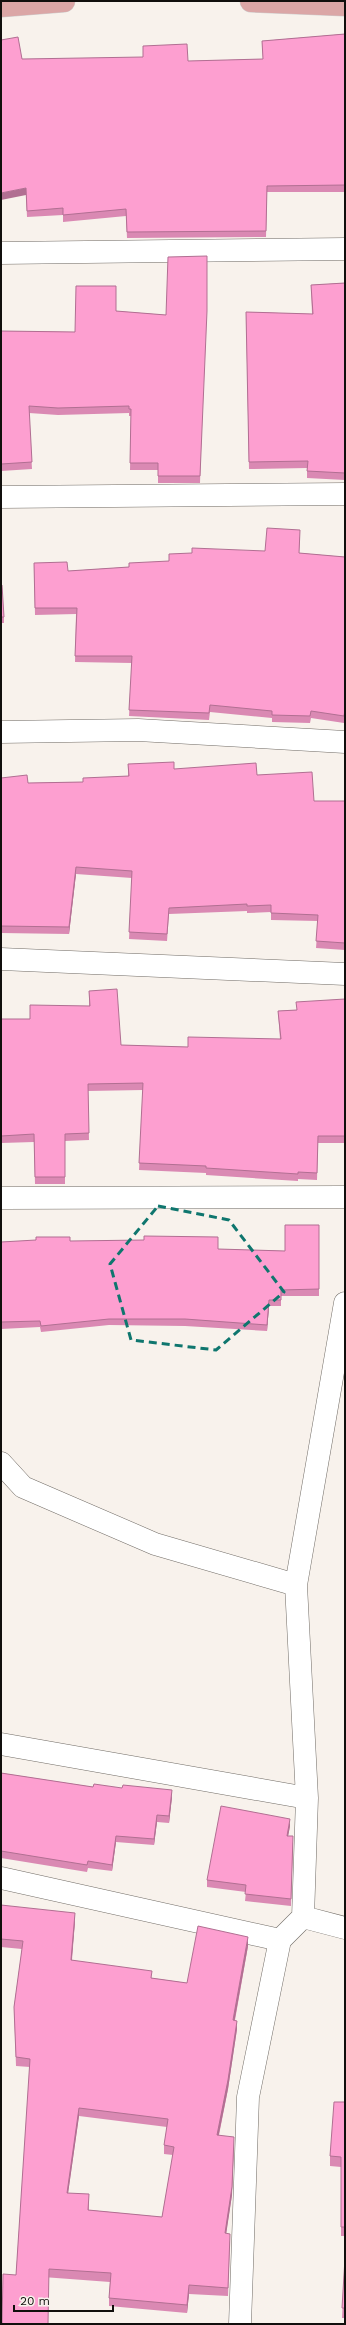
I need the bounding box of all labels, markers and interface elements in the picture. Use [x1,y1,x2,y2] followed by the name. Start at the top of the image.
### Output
[14,2287,113,2313] scale bar
[20,2294,50,2308] text: 20 m

